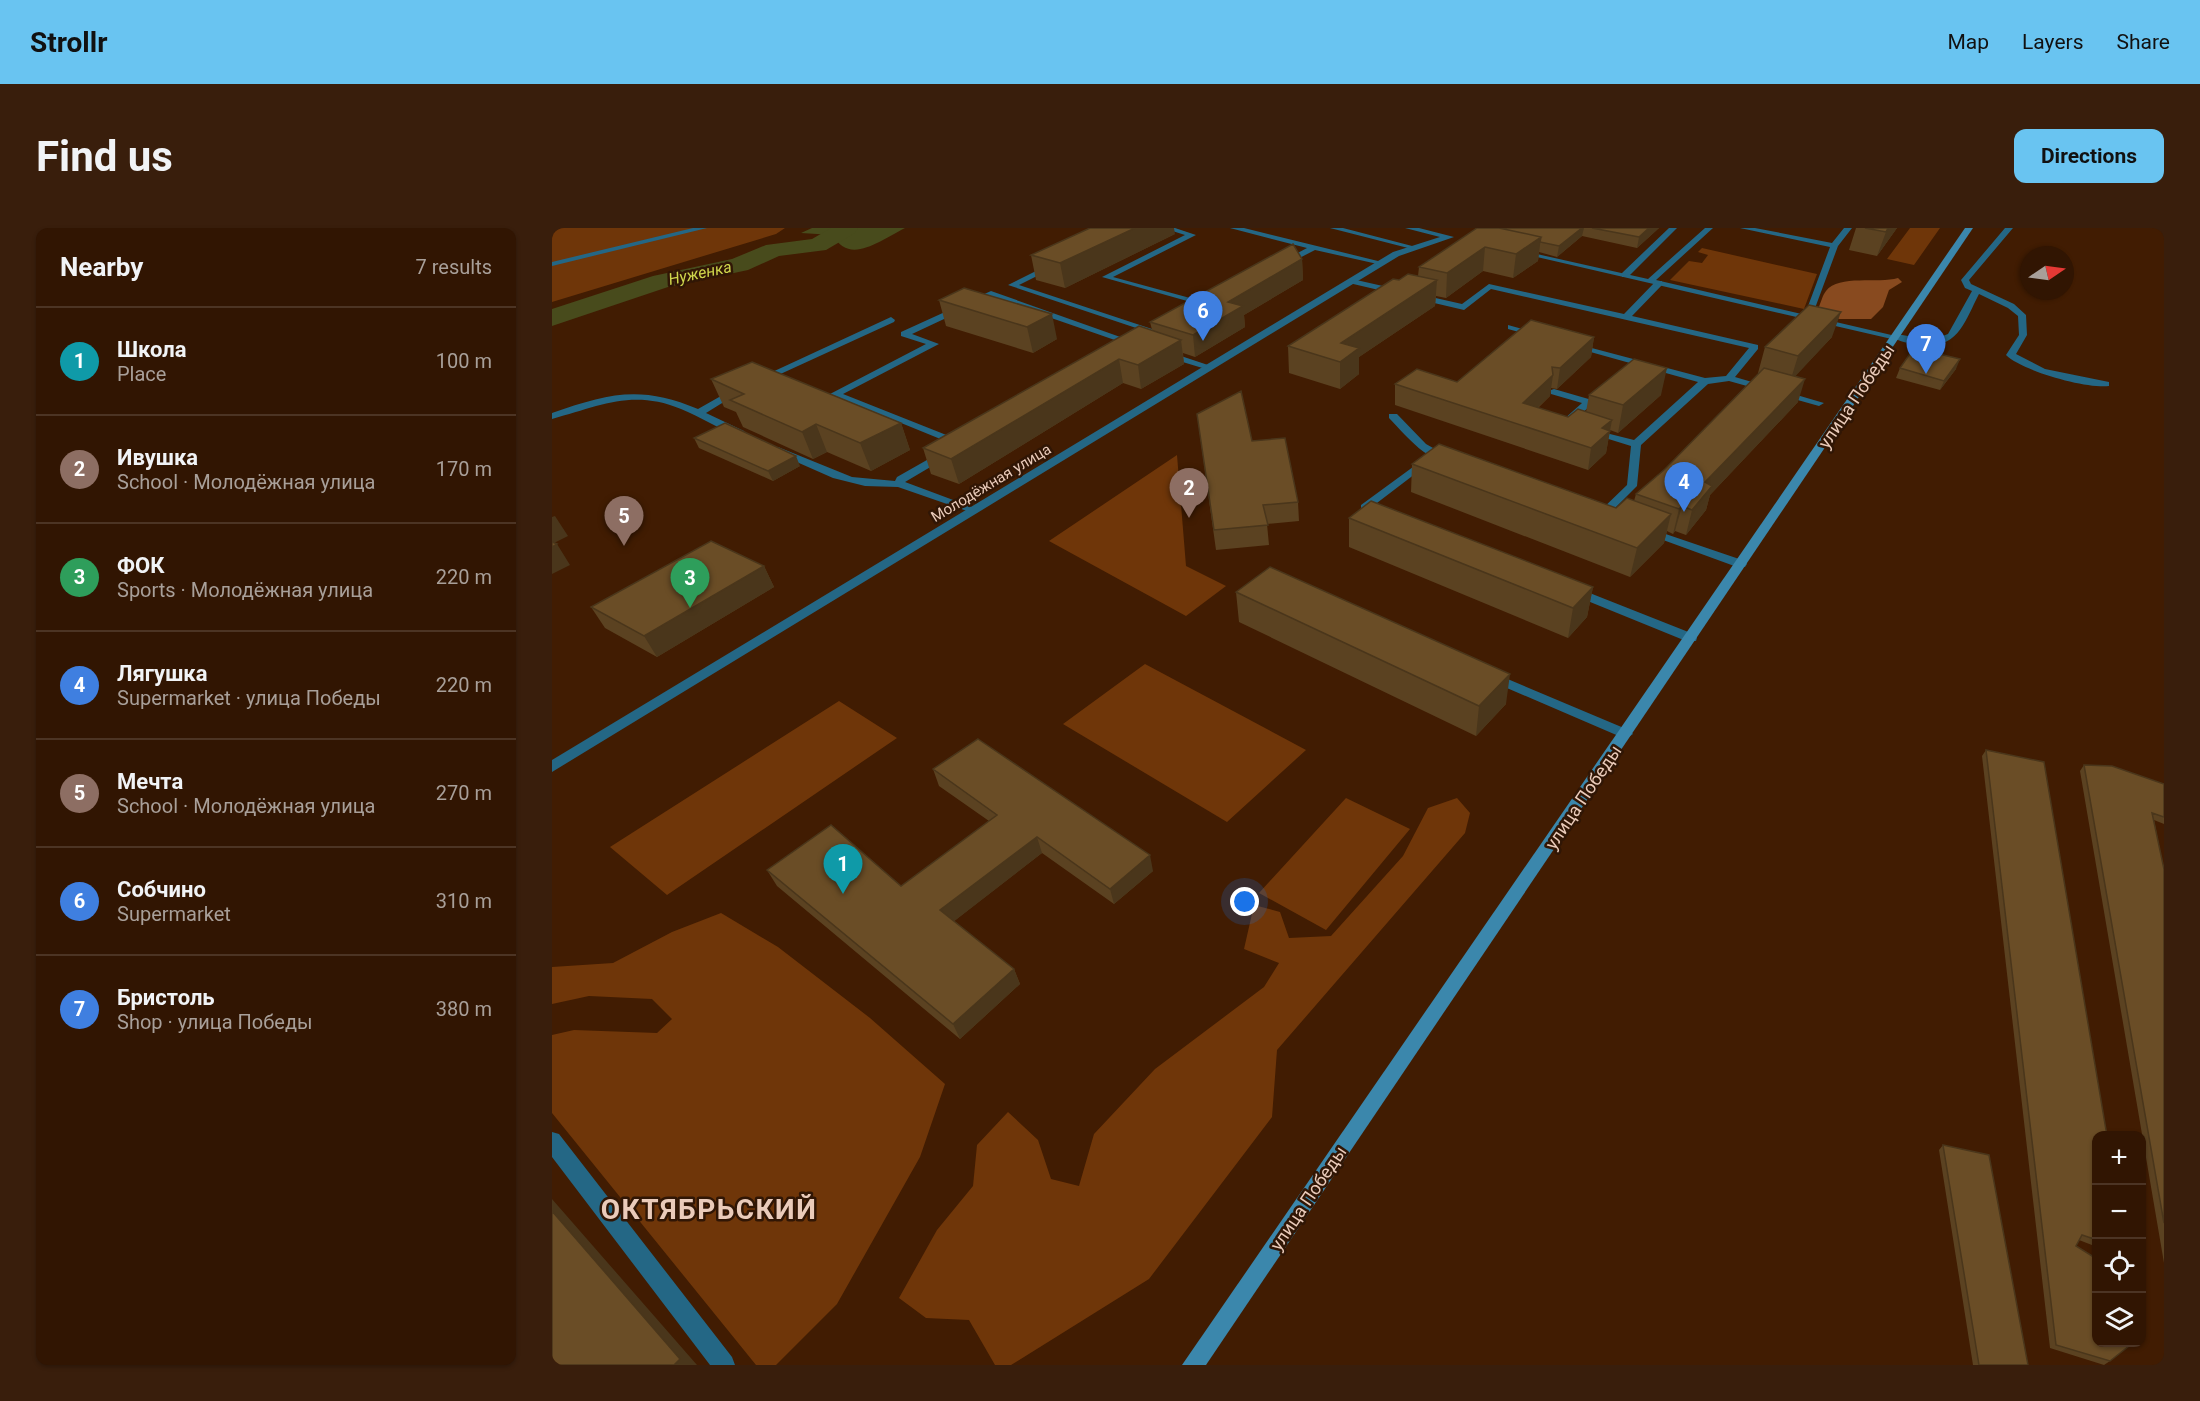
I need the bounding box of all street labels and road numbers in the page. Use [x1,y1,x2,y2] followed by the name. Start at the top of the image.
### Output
[1813,340,1899,452] street label: улица Победы
[928,440,1054,526] street label: Молодёжная улица
[1540,741,1626,853] street label: улица Победы
[1265,1142,1351,1254] street label: улица Победы

